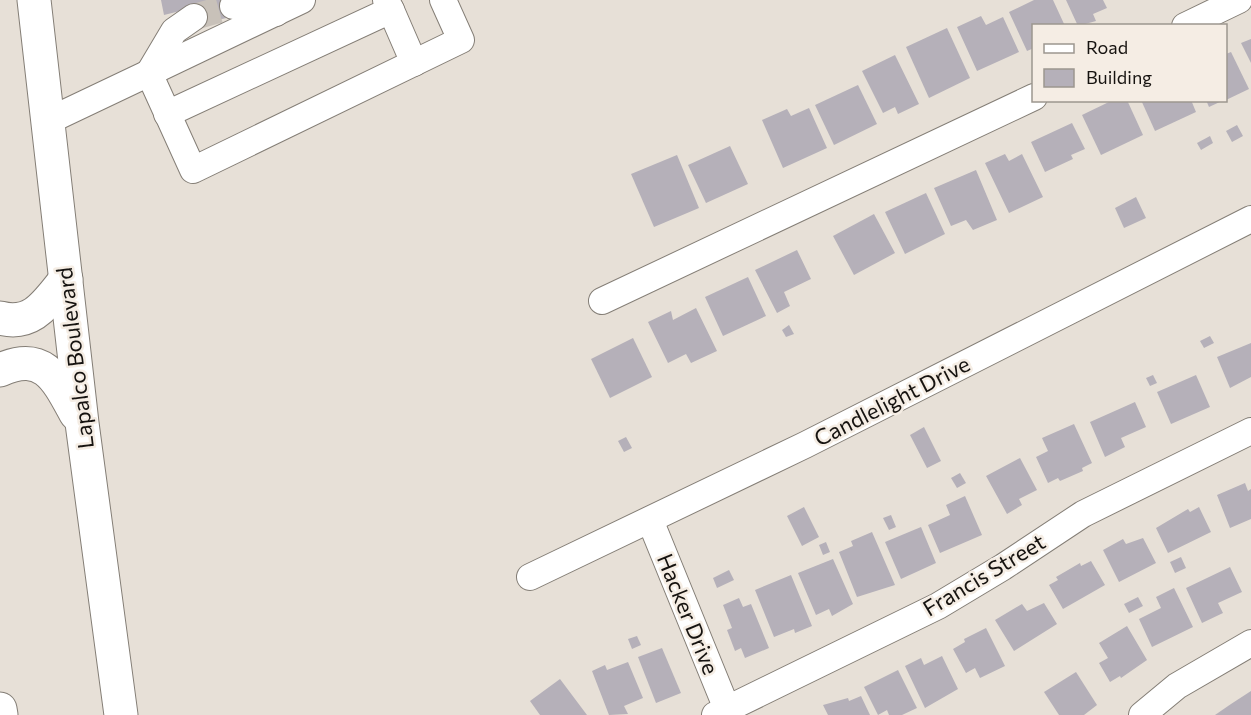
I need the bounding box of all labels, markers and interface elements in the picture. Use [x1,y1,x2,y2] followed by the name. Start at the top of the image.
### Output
[1032,24,1227,102] legend
[1086,36,1128,58] text: Road
[1086,66,1152,88] text: Building
[50,266,99,450] street label: Lapalco Boulevard
[809,350,974,451] street label: Candlelight Drive
[918,527,1050,622] street label: Francis Street
[652,549,725,678] street label: Hacker Drive

